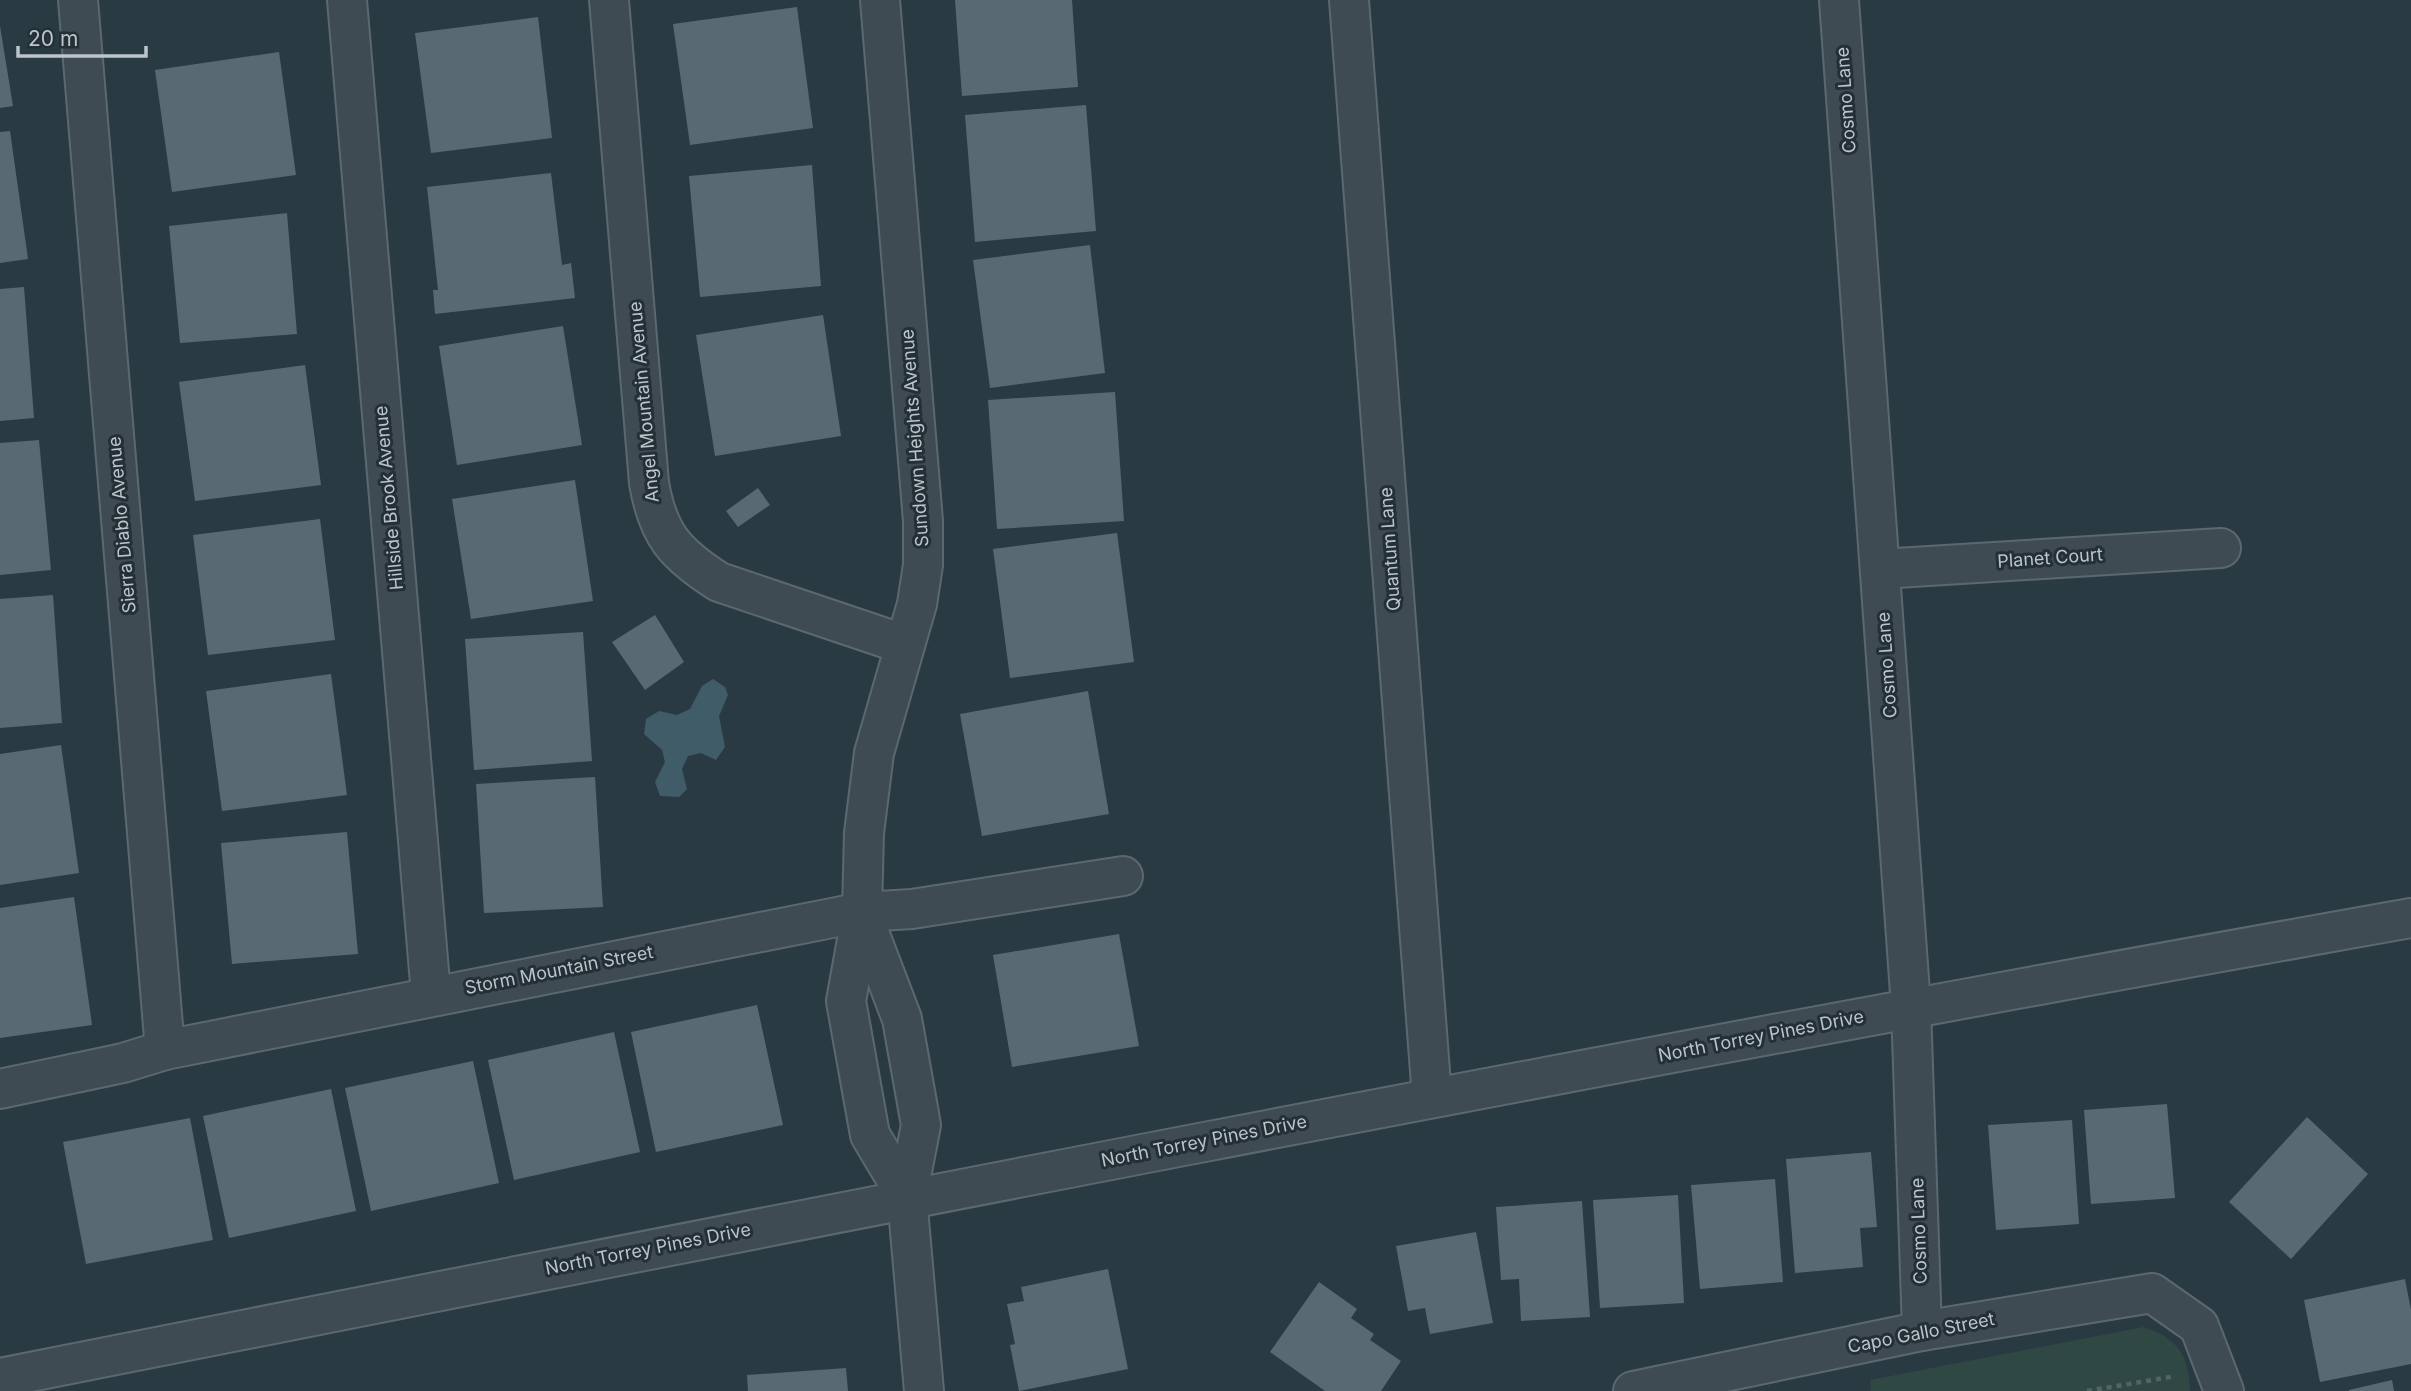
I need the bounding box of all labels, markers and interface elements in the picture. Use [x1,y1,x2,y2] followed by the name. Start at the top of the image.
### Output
[18,14,145,58] scale bar
[28,26,78,51] text: 20 m
[1831,46,1860,154] street label: Cosmo Lane
[624,301,663,503] street label: Angel Mountain Avenue
[896,328,933,548] street label: Sundown Heights Avenue
[370,405,407,591] street label: Hillside Brook Avenue
[103,436,140,614] street label: Sierra Diablo Avenue
[1375,486,1404,612] street label: Quantum Lane
[1997,543,2103,572] street label: Planet Court
[1872,611,1901,719] street label: Cosmo Lane
[463,941,655,998] street label: Storm Mountain Street
[1656,1005,1866,1066] street label: North Torrey Pines Drive
[1099,1110,1309,1171] street label: North Torrey Pines Drive
[1906,1177,1931,1285] street label: Cosmo Lane
[543,1218,753,1279] street label: North Torrey Pines Drive
[1846,1308,1996,1357] street label: Capo Gallo Street

